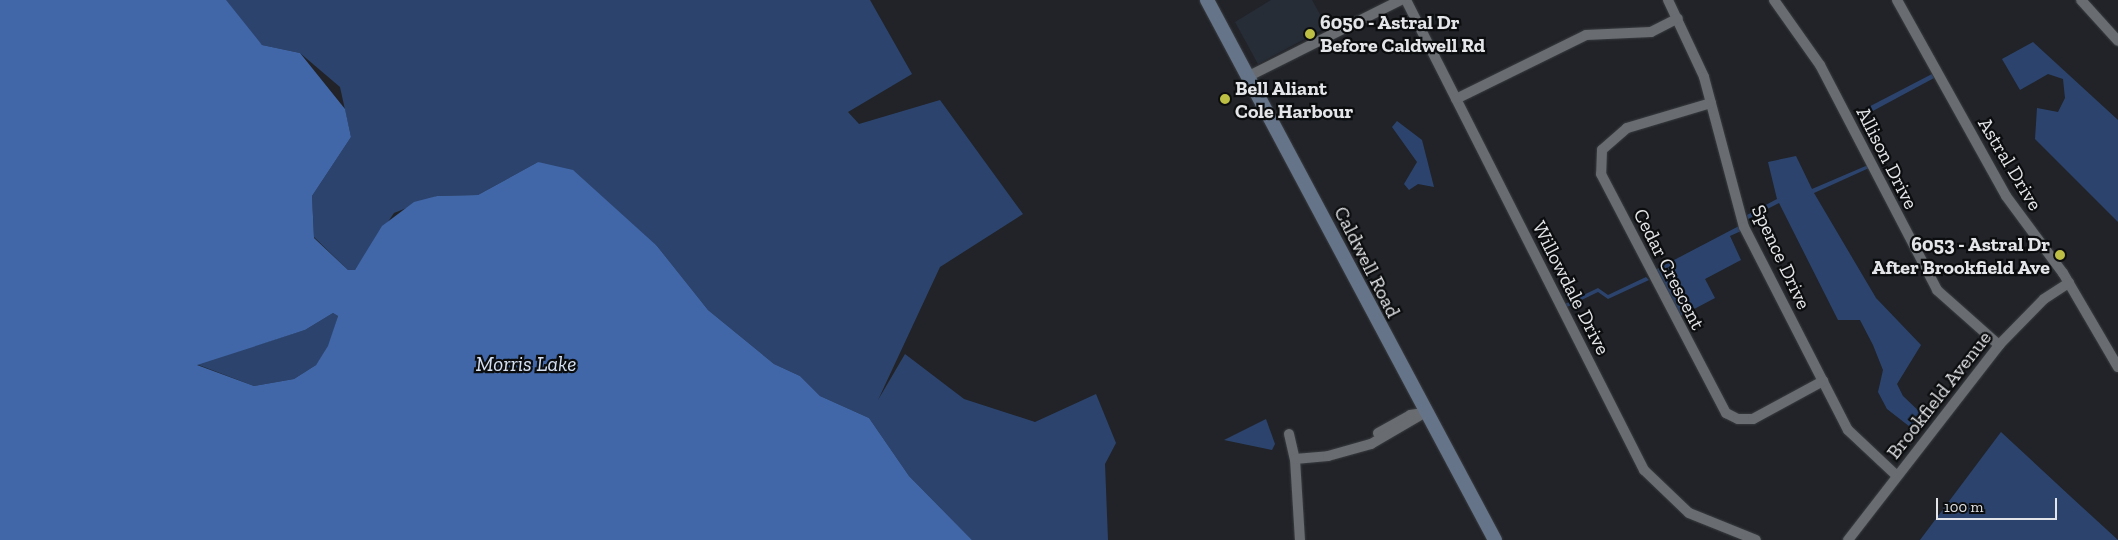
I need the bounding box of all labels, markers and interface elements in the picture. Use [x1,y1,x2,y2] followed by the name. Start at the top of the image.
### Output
[1320,10,1485,57] place label: 6050 - Astral Dr Before Caldwell Rd
[1304,28,1316,40] marker: 6050 - Astral Dr Before Caldwell Rd
[1235,76,1353,123] place label: Bell Aliant Cole Harbour
[1219,93,1231,105] marker: Bell Aliant Cole Harbour
[1851,103,1923,213] street label: Allison Drive
[1973,113,2047,215] street label: Astral Drive
[1746,201,1816,313] street label: Spence Drive
[1329,202,1405,322] street label: Caldwell Road
[1628,204,1710,334] street label: Cedar Crescent
[1527,217,1615,359] street label: Willowdale Drive
[1871,232,2050,279] place label: 6053 - Astral Dr After Brookfield Ave
[2054,249,2066,261] marker: 6053 - Astral Dr After Brookfield Ave
[1881,326,1997,464] street label: Brookfield Avenue
[476,351,576,377] water label: Morris Lake
[1938,488,2059,520] scale bar
[1944,498,1983,516] text: 100 m

